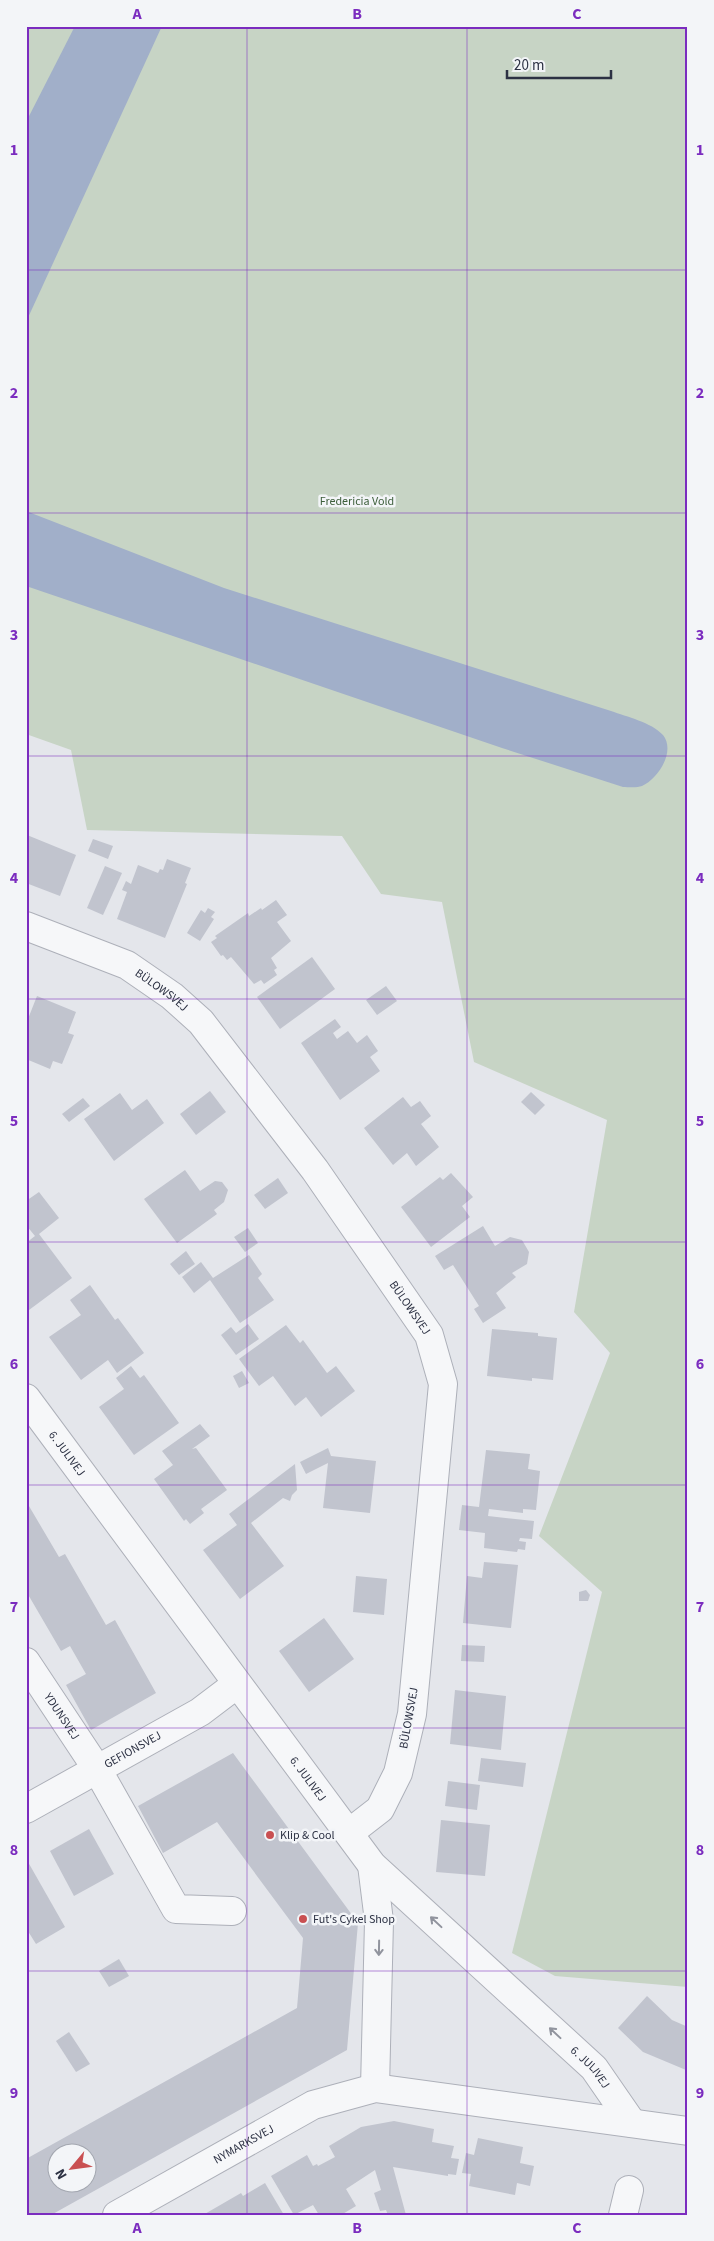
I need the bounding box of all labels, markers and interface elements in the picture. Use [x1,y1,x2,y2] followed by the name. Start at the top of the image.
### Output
[131,3,142,25] text: A
[352,3,362,25] text: B
[572,3,582,25] text: C
[507,48,610,80] scale bar
[514,55,544,76] text: 20 m
[10,139,18,161] text: 1
[696,139,704,161] text: 1
[10,382,18,404] text: 2
[696,382,704,404] text: 2
[320,493,394,510] park label: Fredericia Vold
[10,624,18,646] text: 3
[696,624,704,646] text: 3
[10,867,19,889] text: 4
[696,867,705,889] text: 4
[132,965,192,1015] street label: BÜLOWSVEJ
[10,1110,18,1132] text: 5
[696,1110,704,1132] text: 5
[385,1277,435,1338] street label: BÜLOWSVEJ
[10,1353,18,1375] text: 6
[696,1353,704,1375] text: 6
[45,1427,89,1479] street label: 6. JULIVEJ
[10,1596,18,1618] text: 7
[696,1596,704,1618] text: 7
[395,1686,423,1750] street label: BÜLOWSVEJ
[40,1688,84,1743] street label: YDUNSVEJ
[101,1727,164,1772] street label: GEFIONSVEJ
[286,1753,331,1805] street label: 6. JULIVEJ
[280,1827,335,1844] place label: Klip & Cool
[264,1829,276,1841] marker: Klip & Cool
[10,1839,18,1861] text: 8
[696,1839,704,1861] text: 8
[313,1911,395,1928] place label: Fut's Cykel Shop
[297,1913,309,1925] marker: Fut's Cykel Shop
[430,1916,443,1928] one-way arrow
[374,1940,383,1956] one-way arrow
[549,2027,562,2038] one-way arrow
[567,2042,614,2092] street label: 6. JULIVEJ
[10,2082,18,2104] text: 9
[696,2082,704,2104] text: 9
[210,2120,277,2168] street label: NYMARKSVEJ
[48,2144,98,2194] north arrow
[51,2165,73,2183] text: N
[131,2217,142,2239] text: A
[352,2217,362,2239] text: B
[572,2217,582,2239] text: C

